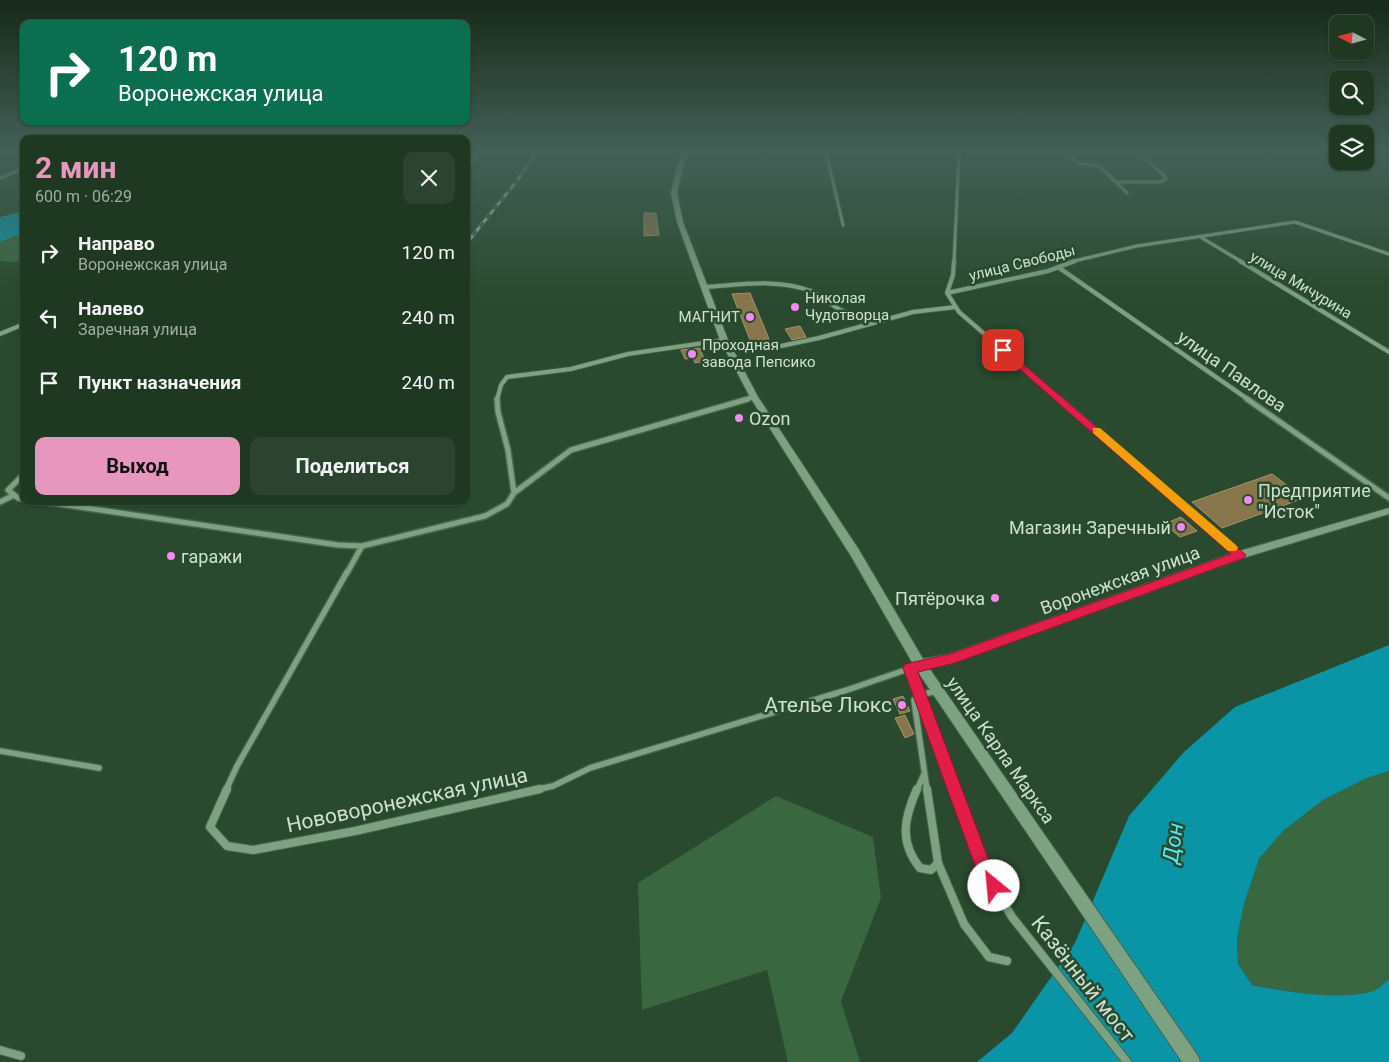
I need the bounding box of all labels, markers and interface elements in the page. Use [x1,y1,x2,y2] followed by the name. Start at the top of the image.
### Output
[1329,15,1374,60] north arrow
[1329,15,1374,170] map controls
[118,39,217,80] text: 120 m
[35,40,100,105] icon: right
[1329,70,1374,115] button: search
[118,81,323,106] text: Воронежская улица
[1329,125,1374,170] button: layers
[35,150,116,185] text: 2 мин
[403,152,455,204] button: close
[35,187,132,206] text: 600 m · 06:29
[78,232,155,255] text: Направо
[35,239,63,267] icon: right
[402,241,455,264] text: 120 m
[967,241,1077,285] street label: улица Свободы
[1247,247,1355,323] street label: улица Мичурина
[78,255,227,274] text: Воронежская улица
[805,289,889,324] place label: Николая Чудотворца
[78,297,144,320] text: Налево
[789,301,801,313] marker: Николая Чудотворца
[35,304,63,332] icon: left
[402,306,455,329] text: 240 m
[679,308,740,326] place label: МАГНИТ
[744,311,756,323] marker: МАГНИТ
[78,320,197,339] text: Заречная улица
[1174,326,1290,416] street label: улица Павлова
[982,329,1024,371] pin
[702,336,816,371] place label: Проходная завода Пепсико
[989,336,1017,364] icon: arrive
[686,348,698,360] marker: Проходная завода Пепсико
[35,369,63,397] icon: arrive
[78,371,241,394] text: Пункт назначения
[402,371,455,394] text: 240 m
[749,408,790,429] place label: Ozon
[733,412,745,424] marker: Ozon
[35,437,240,495] button: Выход
[250,437,455,495] button: Поделиться
[1258,480,1371,522] place label: Предприятие "Исток"
[1242,494,1254,506] marker: Предприятие "Исток"
[1009,517,1171,538] place label: Магазин Заречный
[1175,521,1187,533] marker: Магазин Заречный
[1037,541,1203,619] street label: Воронежская улица
[181,546,242,567] place label: гаражи
[165,550,177,562] marker: гаражи
[895,588,985,609] place label: Пятёрочка
[989,592,1001,604] marker: Пятёрочка
[942,673,1060,827] street label: улица Карла Маркса
[764,693,892,717] place label: Ателье Люкс
[896,699,908,711] marker: Ателье Люкс
[284,763,530,837] street label: Нововоронежская улица
[1158,821,1188,867] water label: Дон
[967,859,1019,911] position arrow
[1026,911,1140,1047] street label: Казённый мост

